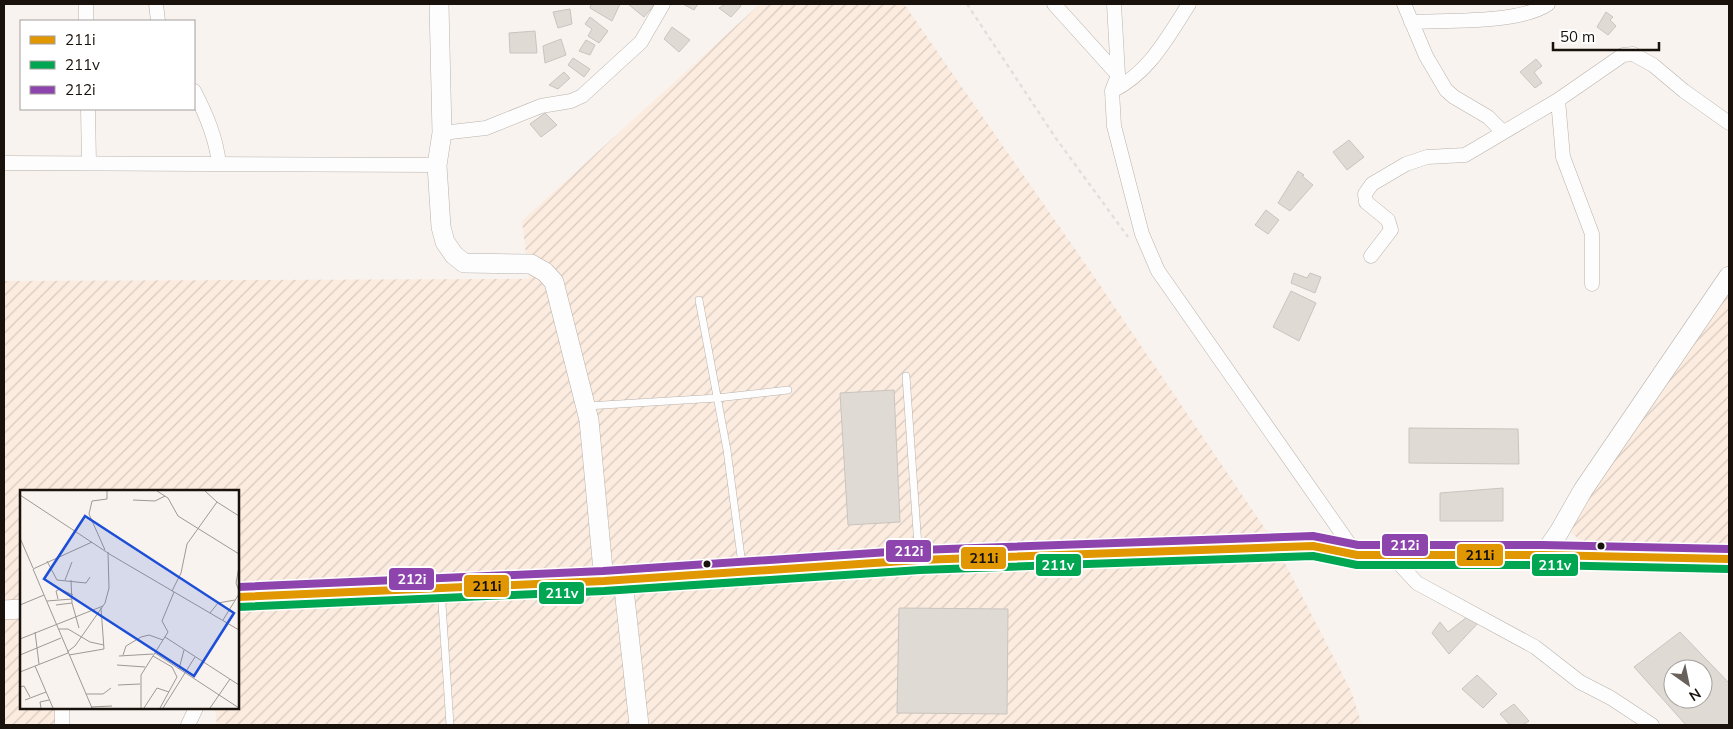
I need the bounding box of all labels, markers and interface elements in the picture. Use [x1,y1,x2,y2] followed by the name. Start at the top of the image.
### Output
[20,20,195,110] legend
[1553,20,1659,52] scale bar
[1560,27,1595,46] text: 50 m
[65,30,96,49] text: 211i
[65,55,100,74] text: 211v
[65,80,96,99] text: 212i
[20,490,239,709] inset map
[1381,533,1429,557] line badge: 212i
[1391,536,1419,554] text: 212i
[885,539,932,563] line badge: 212i
[1596,541,1606,551] unlabelled marker
[895,542,923,560] text: 212i
[1456,543,1504,567] line badge: 211i
[960,546,1007,570] line badge: 211i
[1466,546,1494,564] text: 211i
[970,549,998,567] text: 211i
[1035,553,1082,577] line badge: 211v
[1531,553,1579,577] line badge: 211v
[1042,556,1075,574] text: 211v
[1539,556,1572,574] text: 211v
[702,559,712,569] unlabelled marker
[388,567,435,591] line badge: 212i
[398,570,426,588] text: 212i
[463,574,510,598] line badge: 211i
[473,577,501,595] text: 211i
[538,581,585,605] line badge: 211v
[546,584,579,602] text: 211v
[1663,659,1713,709] north arrow
[1686,684,1704,705] text: N

